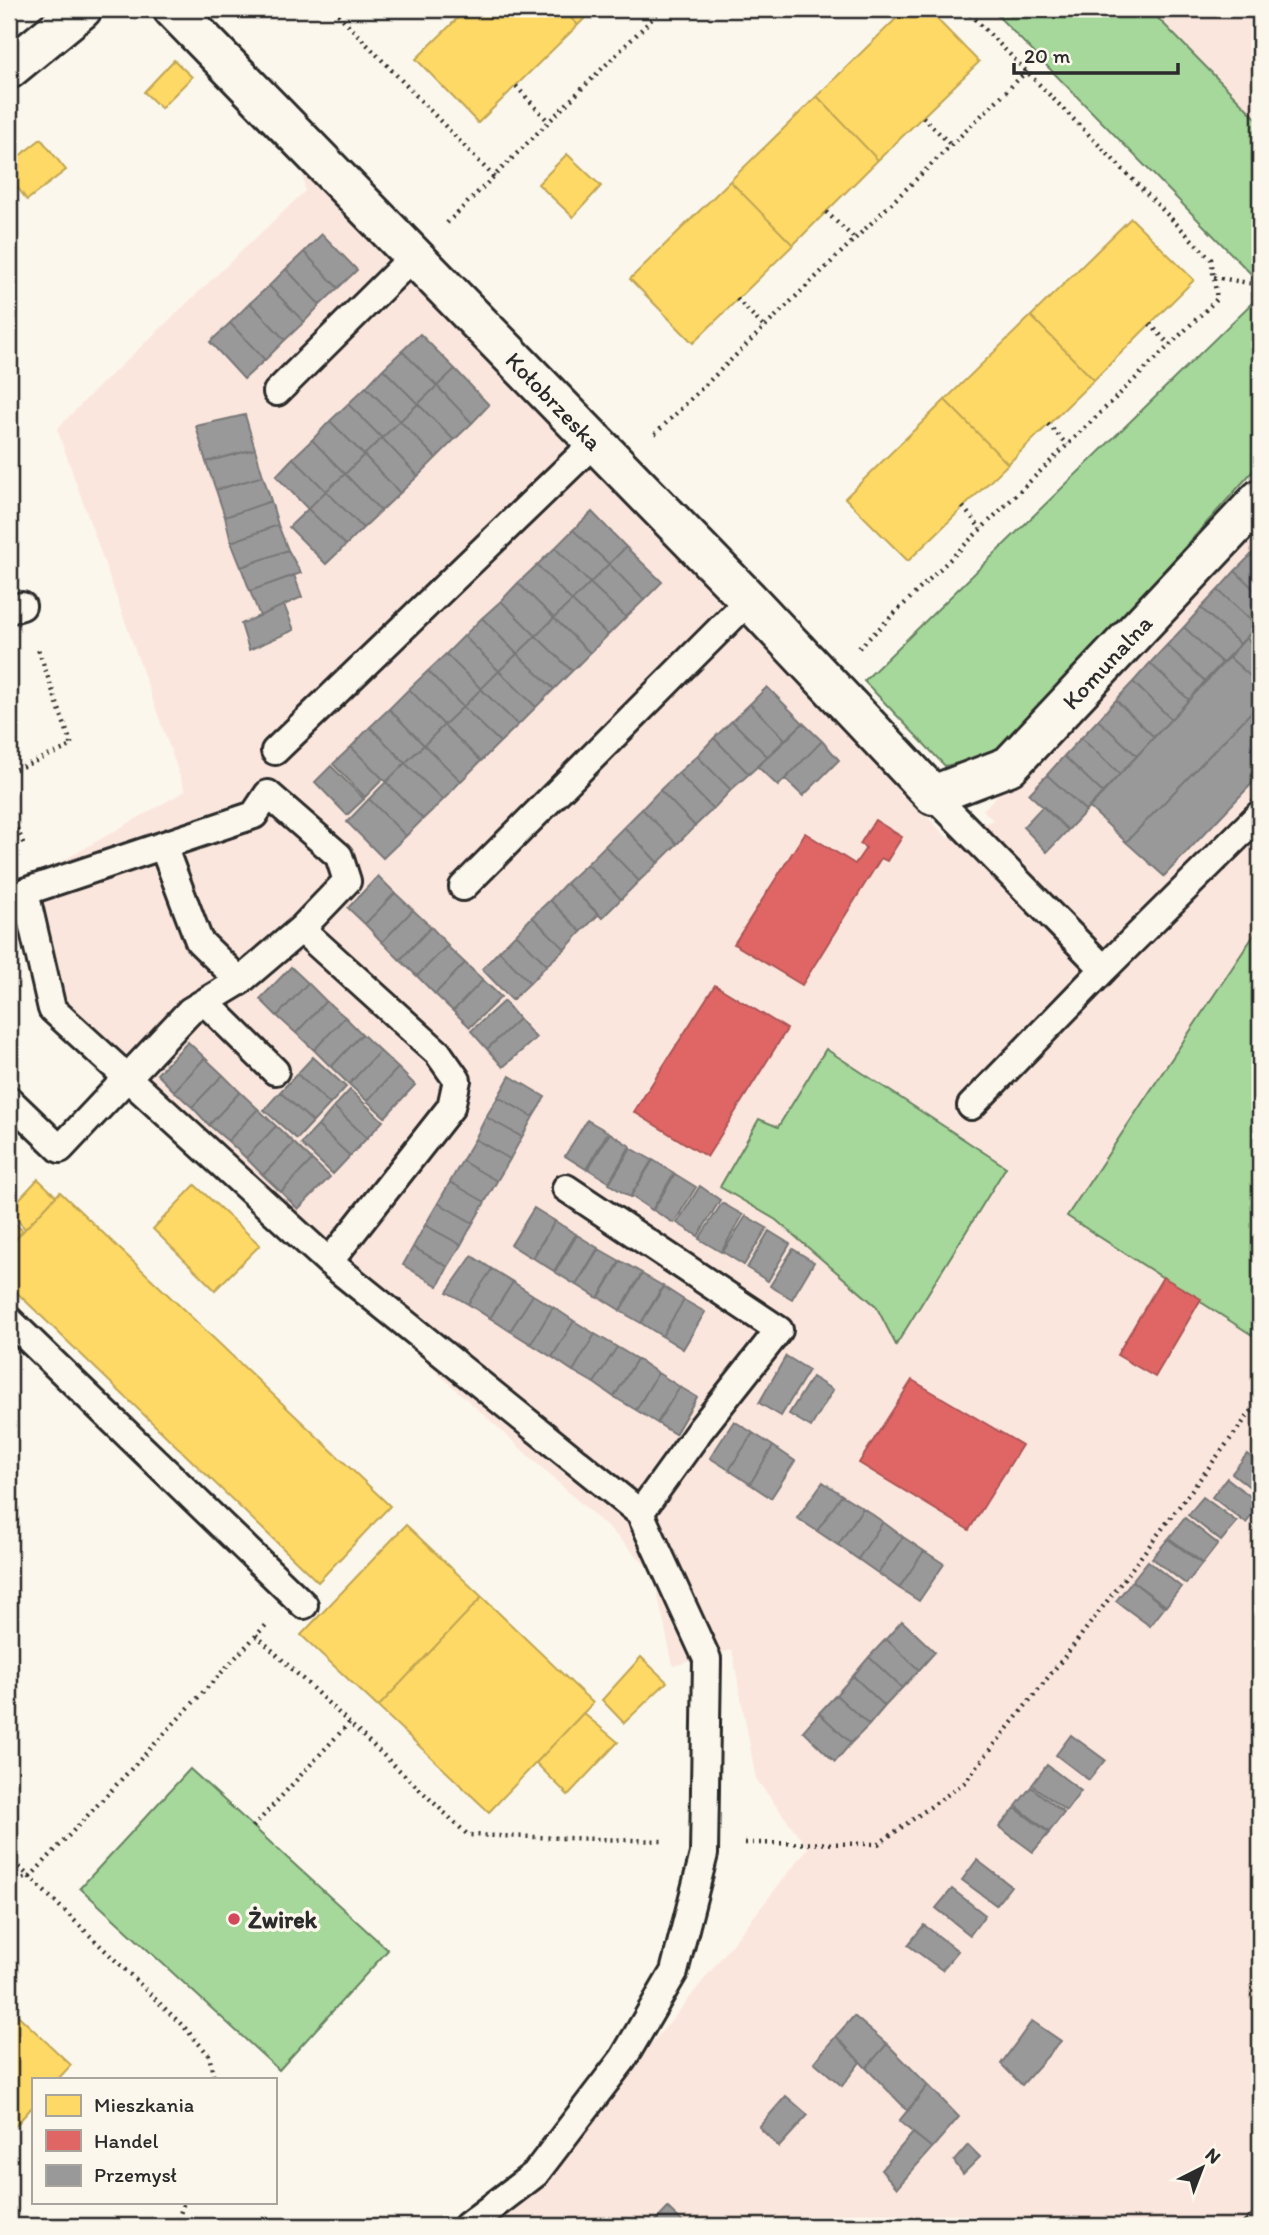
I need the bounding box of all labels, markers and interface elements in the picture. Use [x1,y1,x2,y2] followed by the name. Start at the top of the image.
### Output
[1014,32,1178,76] scale bar
[1024,43,1071,68] text: 20 m
[500,346,609,457] street label: Kołobrzeska
[1056,608,1158,715] street label: Komunalna
[248,1905,318,1934] place label: Żwirek
[226,1911,242,1927] marker: Żwirek
[32,2078,276,2204] legend
[94,2092,194,2117] text: Mieszkania
[94,2128,159,2153] text: Handel
[1168,2134,1238,2204] north arrow
[1201,2143,1226,2169] text: N
[94,2162,177,2187] text: Przemysł

